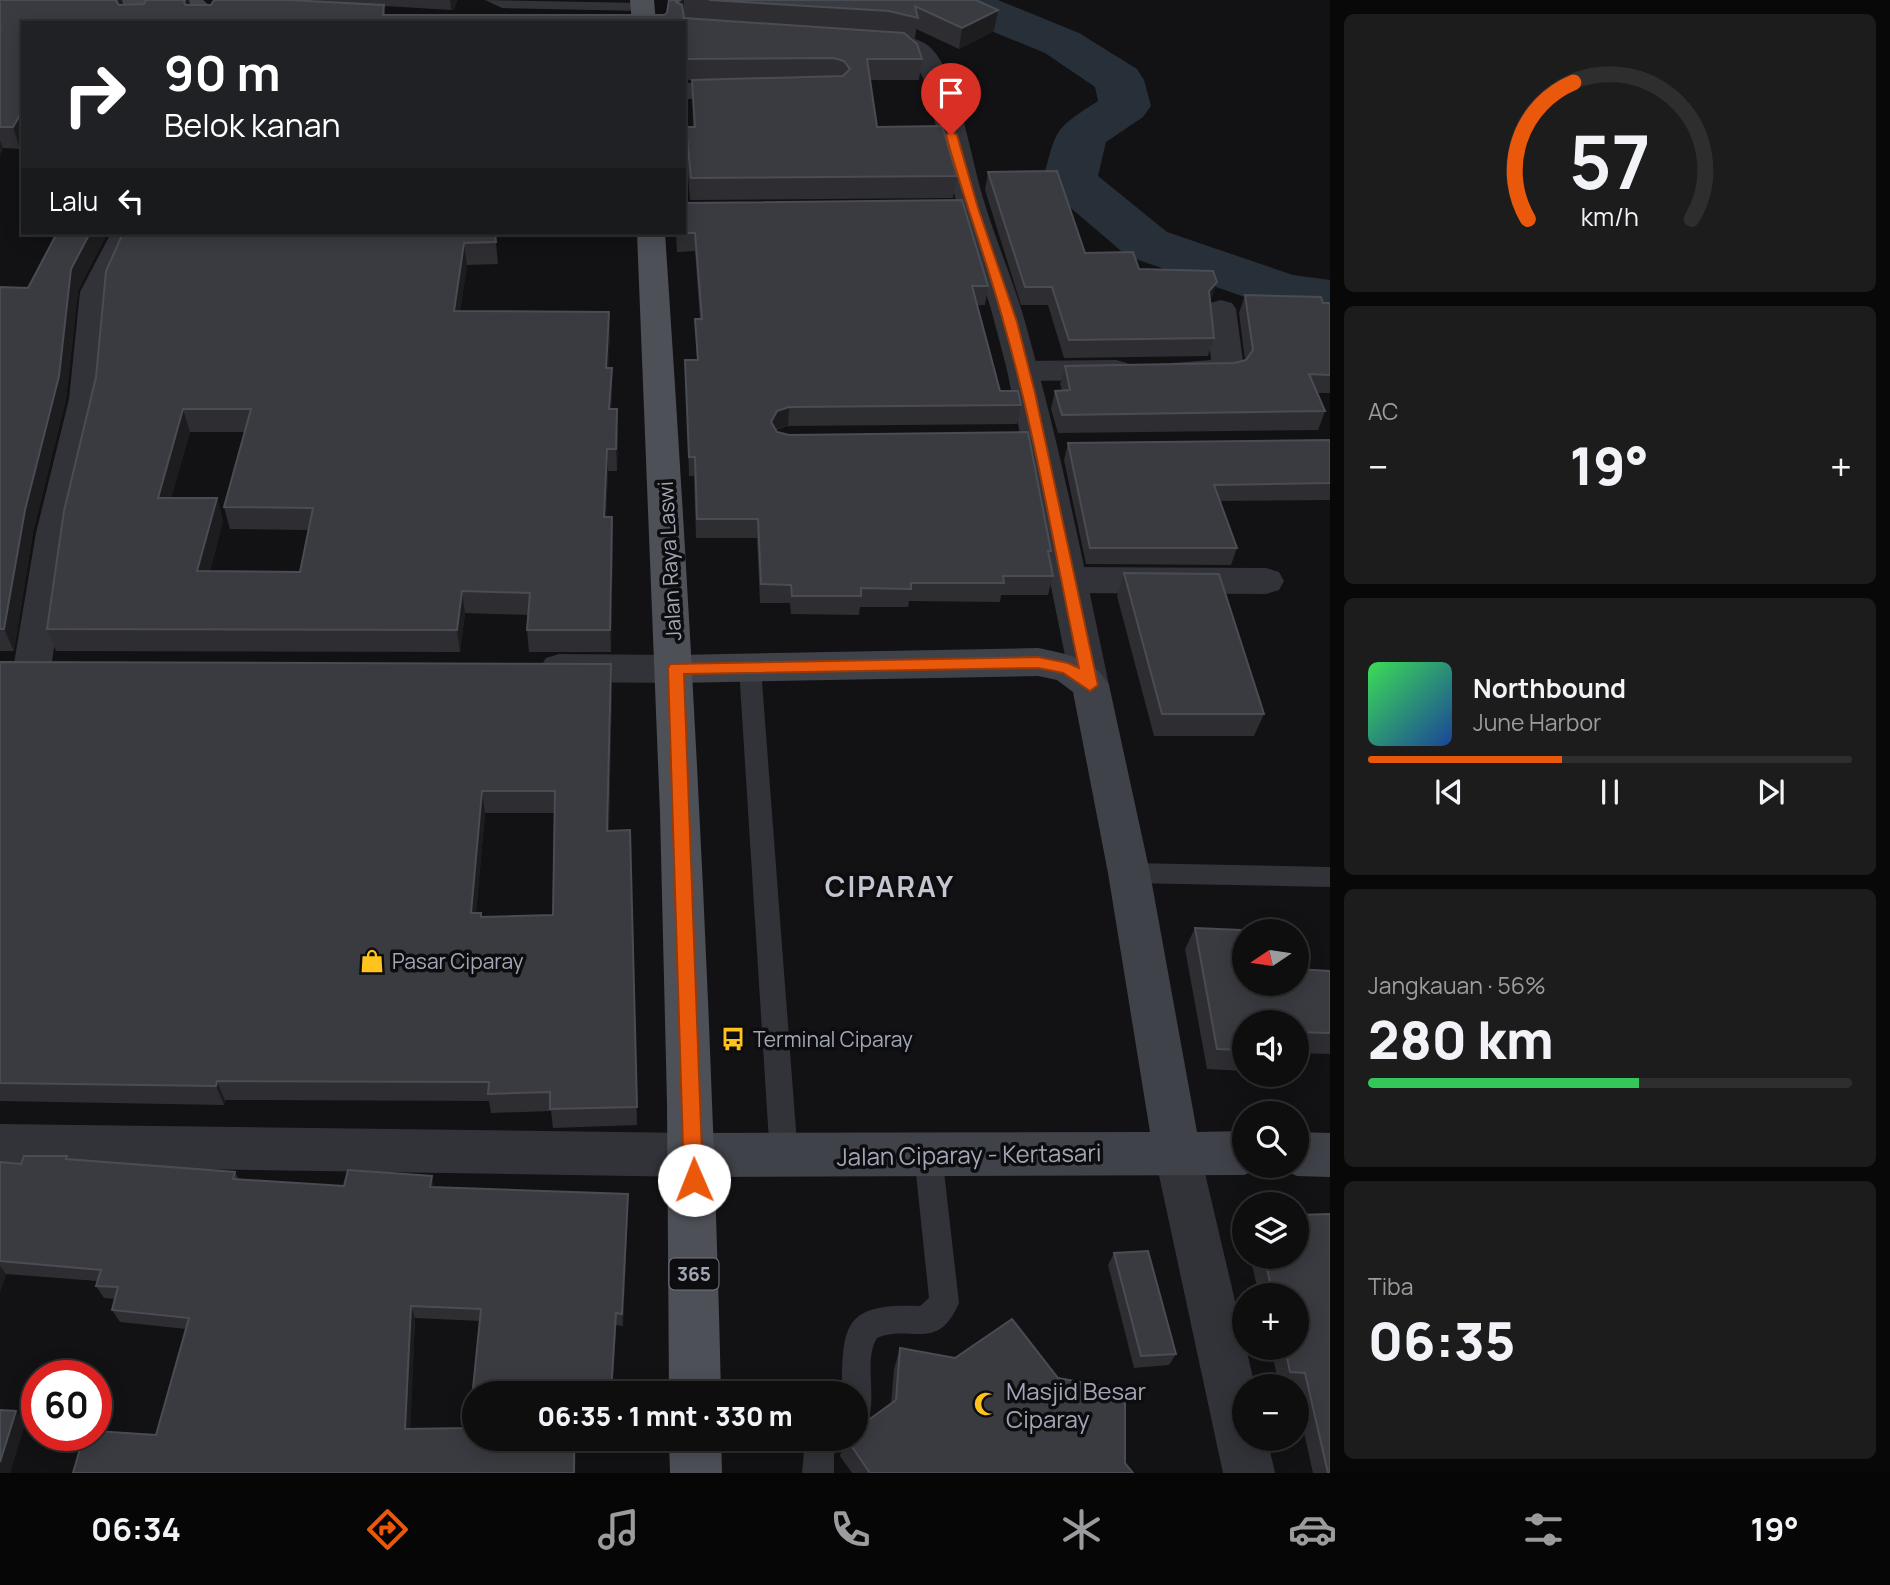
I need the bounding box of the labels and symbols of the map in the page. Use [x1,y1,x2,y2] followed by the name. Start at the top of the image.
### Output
[921,63,981,135] pin
[651,481,687,641] street label: Jalan Raya Laswi
[825,867,955,905] district label: CIPARAY
[1232,919,1309,996] north arrow
[358,947,386,975] shop icon: Pasar Ciparay
[392,947,524,975] place label: Pasar Ciparay
[719,1025,747,1053] bus stop icon: Terminal Ciparay
[753,1025,913,1053] place label: Terminal Ciparay
[836,1135,1102,1173] street label: Jalan Ciparay - Kertasari
[657,1143,731,1217] position arrow
[670,1258,718,1290] road number: 365
[21,1360,112,1451] speed limit sign: 60
[1006,1374,1146,1435] place label: Masjid Besar Ciparay
[972,1390,1000,1418] mosque icon: Masjid Besar Ciparay

